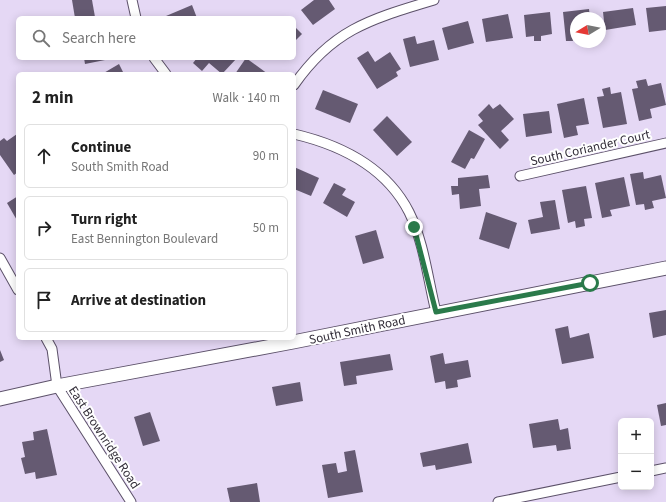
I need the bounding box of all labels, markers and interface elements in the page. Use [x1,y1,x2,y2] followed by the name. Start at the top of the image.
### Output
[570,12,606,48] north arrow
[16,16,296,60] search box
[30,27,52,49] icon: search
[62,28,136,49] text: Search here
[32,86,73,110] text: 2 min
[212,89,280,107] text: Walk · 140 m
[529,125,652,170] street label: South Coriander Court
[71,137,131,158] text: Continue
[33,145,55,167] icon: ahead
[253,147,279,165] text: 90 m
[71,158,169,176] text: South Smith Road
[71,209,137,230] text: Turn right
[33,217,55,239] icon: right
[405,218,423,236] route end
[253,219,279,237] text: 50 m
[71,230,218,248] text: East Bennington Boulevard
[581,274,599,292] route start
[33,289,55,311] icon: arrive
[71,290,206,311] text: Arrive at destination
[307,311,407,349] street label: South Smith Road
[64,383,144,492] street label: East Brownridge Road
[618,418,654,490] map controls
[618,418,654,454] button: +
[618,454,654,490] button: −

